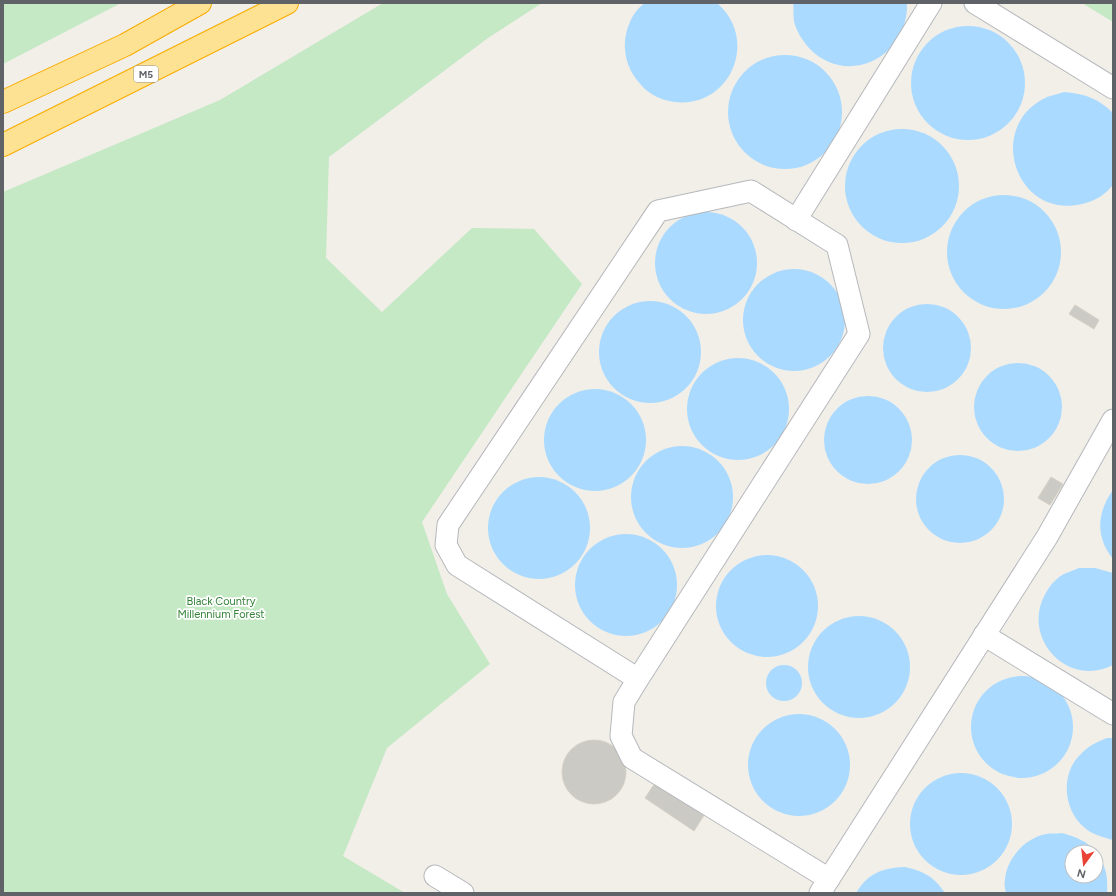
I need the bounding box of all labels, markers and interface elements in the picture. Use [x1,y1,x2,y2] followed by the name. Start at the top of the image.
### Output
[134,66,158,82] road number: M5
[177,595,265,621] park label: Black Country Millennium Forest
[1064,844,1104,884] north arrow
[1076,866,1087,881] text: N

